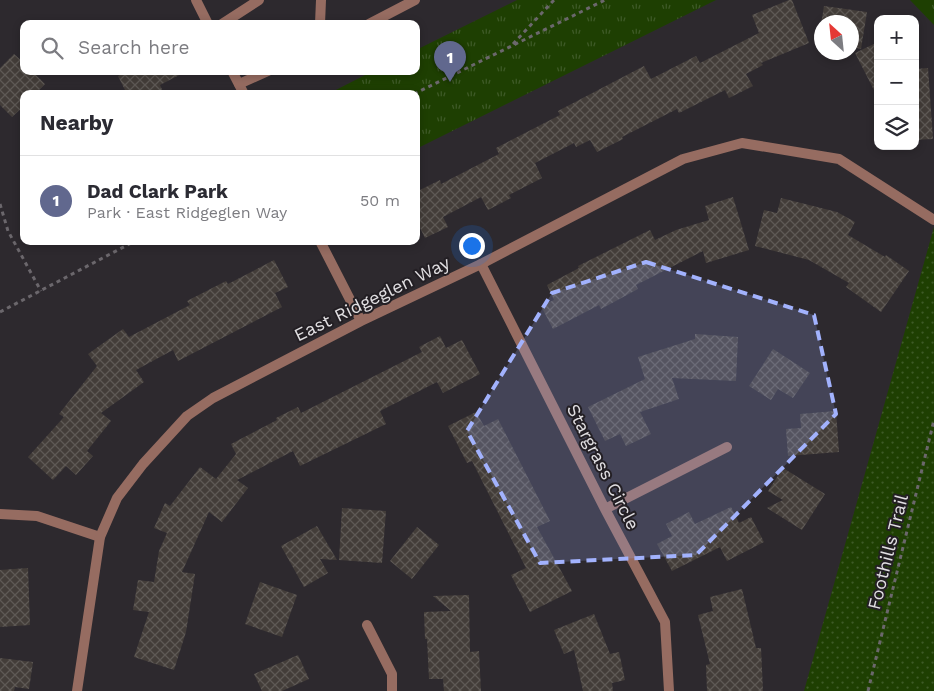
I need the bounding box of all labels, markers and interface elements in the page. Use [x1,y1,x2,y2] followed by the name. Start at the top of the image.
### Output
[814,15,859,60] north arrow
[874,15,919,150] map controls
[874,15,919,60] button: +
[20,20,420,75] search box
[38,34,66,62] icon: search
[78,36,189,59] text: Search here
[434,41,466,82] pin: 1
[874,60,919,105] button: −
[874,105,919,150] button: layers
[40,110,113,135] text: Nearby
[87,180,228,203] text: Dad Clark Park
[53,191,59,210] text: 1
[360,191,400,210] text: 50 m
[87,203,287,222] text: Park · East Ridgeglen Way
[459,233,485,259] your location
[291,251,454,345] street label: East Ridgeglen Way
[563,400,644,533] street label: Stargrass Circle
[863,491,912,612] street label: Foothills Trail

